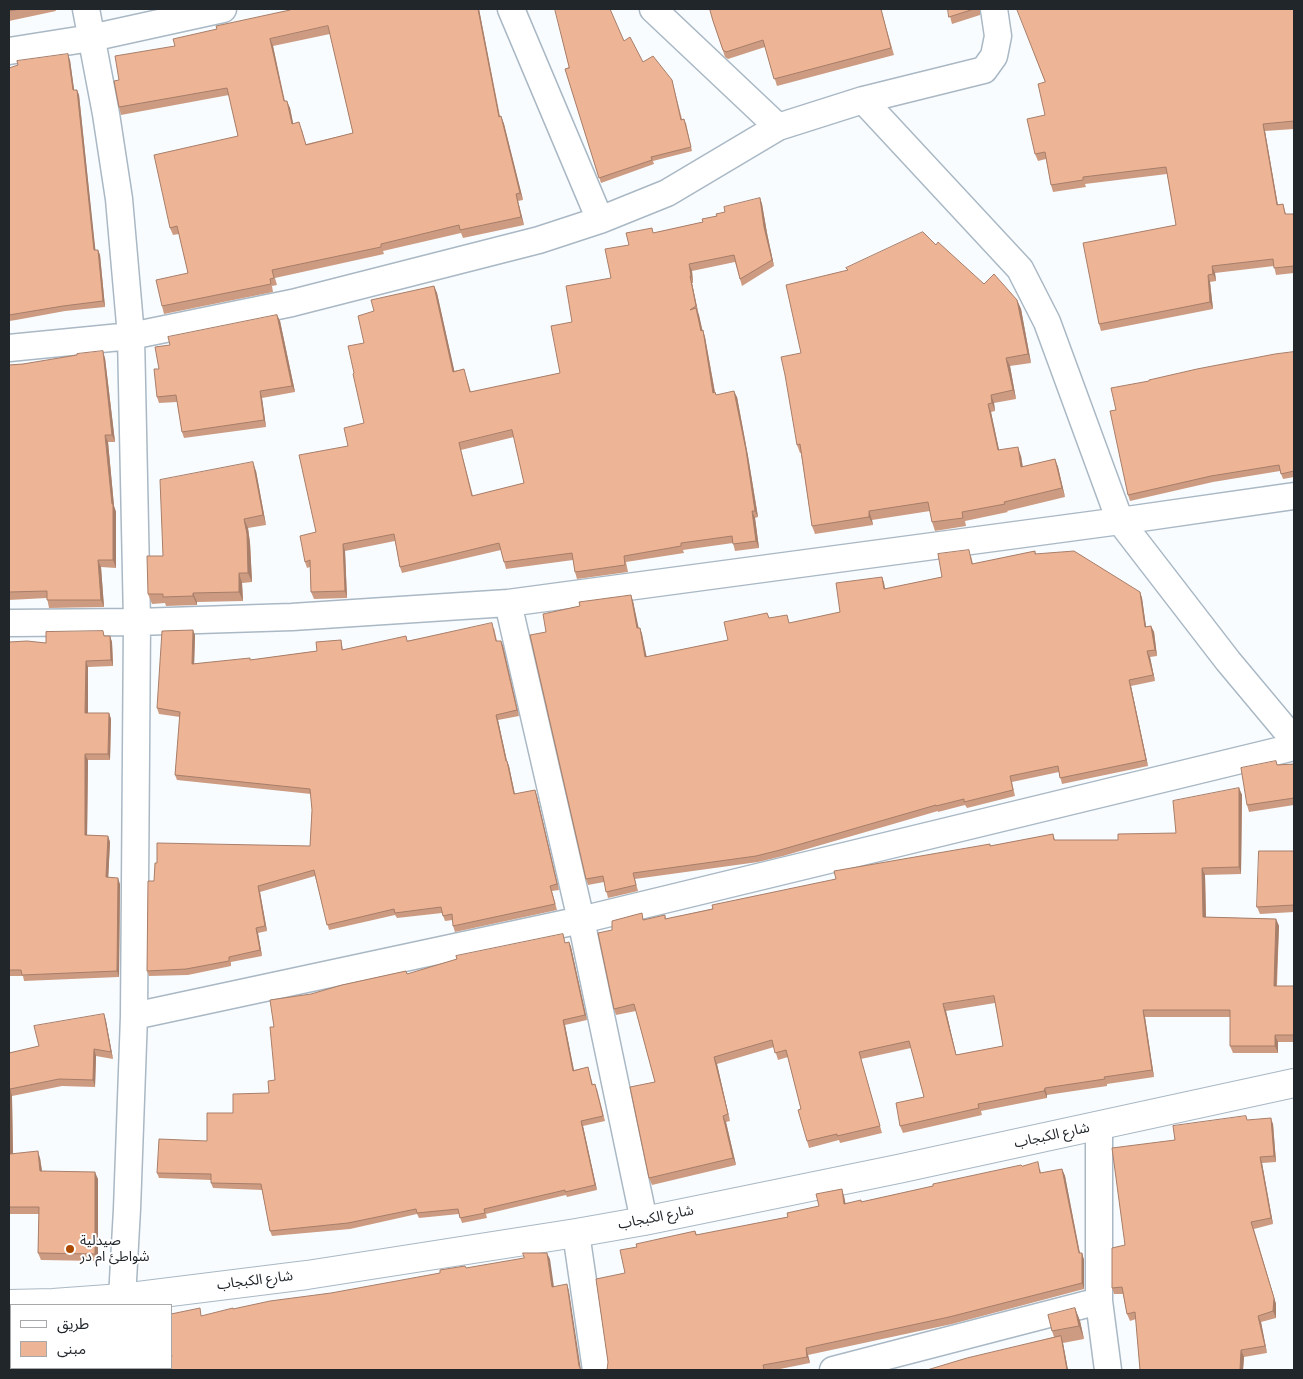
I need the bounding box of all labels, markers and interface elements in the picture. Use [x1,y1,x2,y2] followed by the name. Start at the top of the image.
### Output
[1013,1120,1091,1152] street label: شارع الكبجاب
[617,1202,695,1234] street label: شارع الكبجاب
[80,1233,150,1266] place label: صيدلية شواطئ ام در
[64,1243,76,1255] marker: صيدلية شواطئ ام در
[216,1268,294,1294] street label: شارع الكبجاب
[10,1304,172,1369] legend
[57,1315,89,1333] text: طريق
[57,1340,86,1358] text: مبنى

